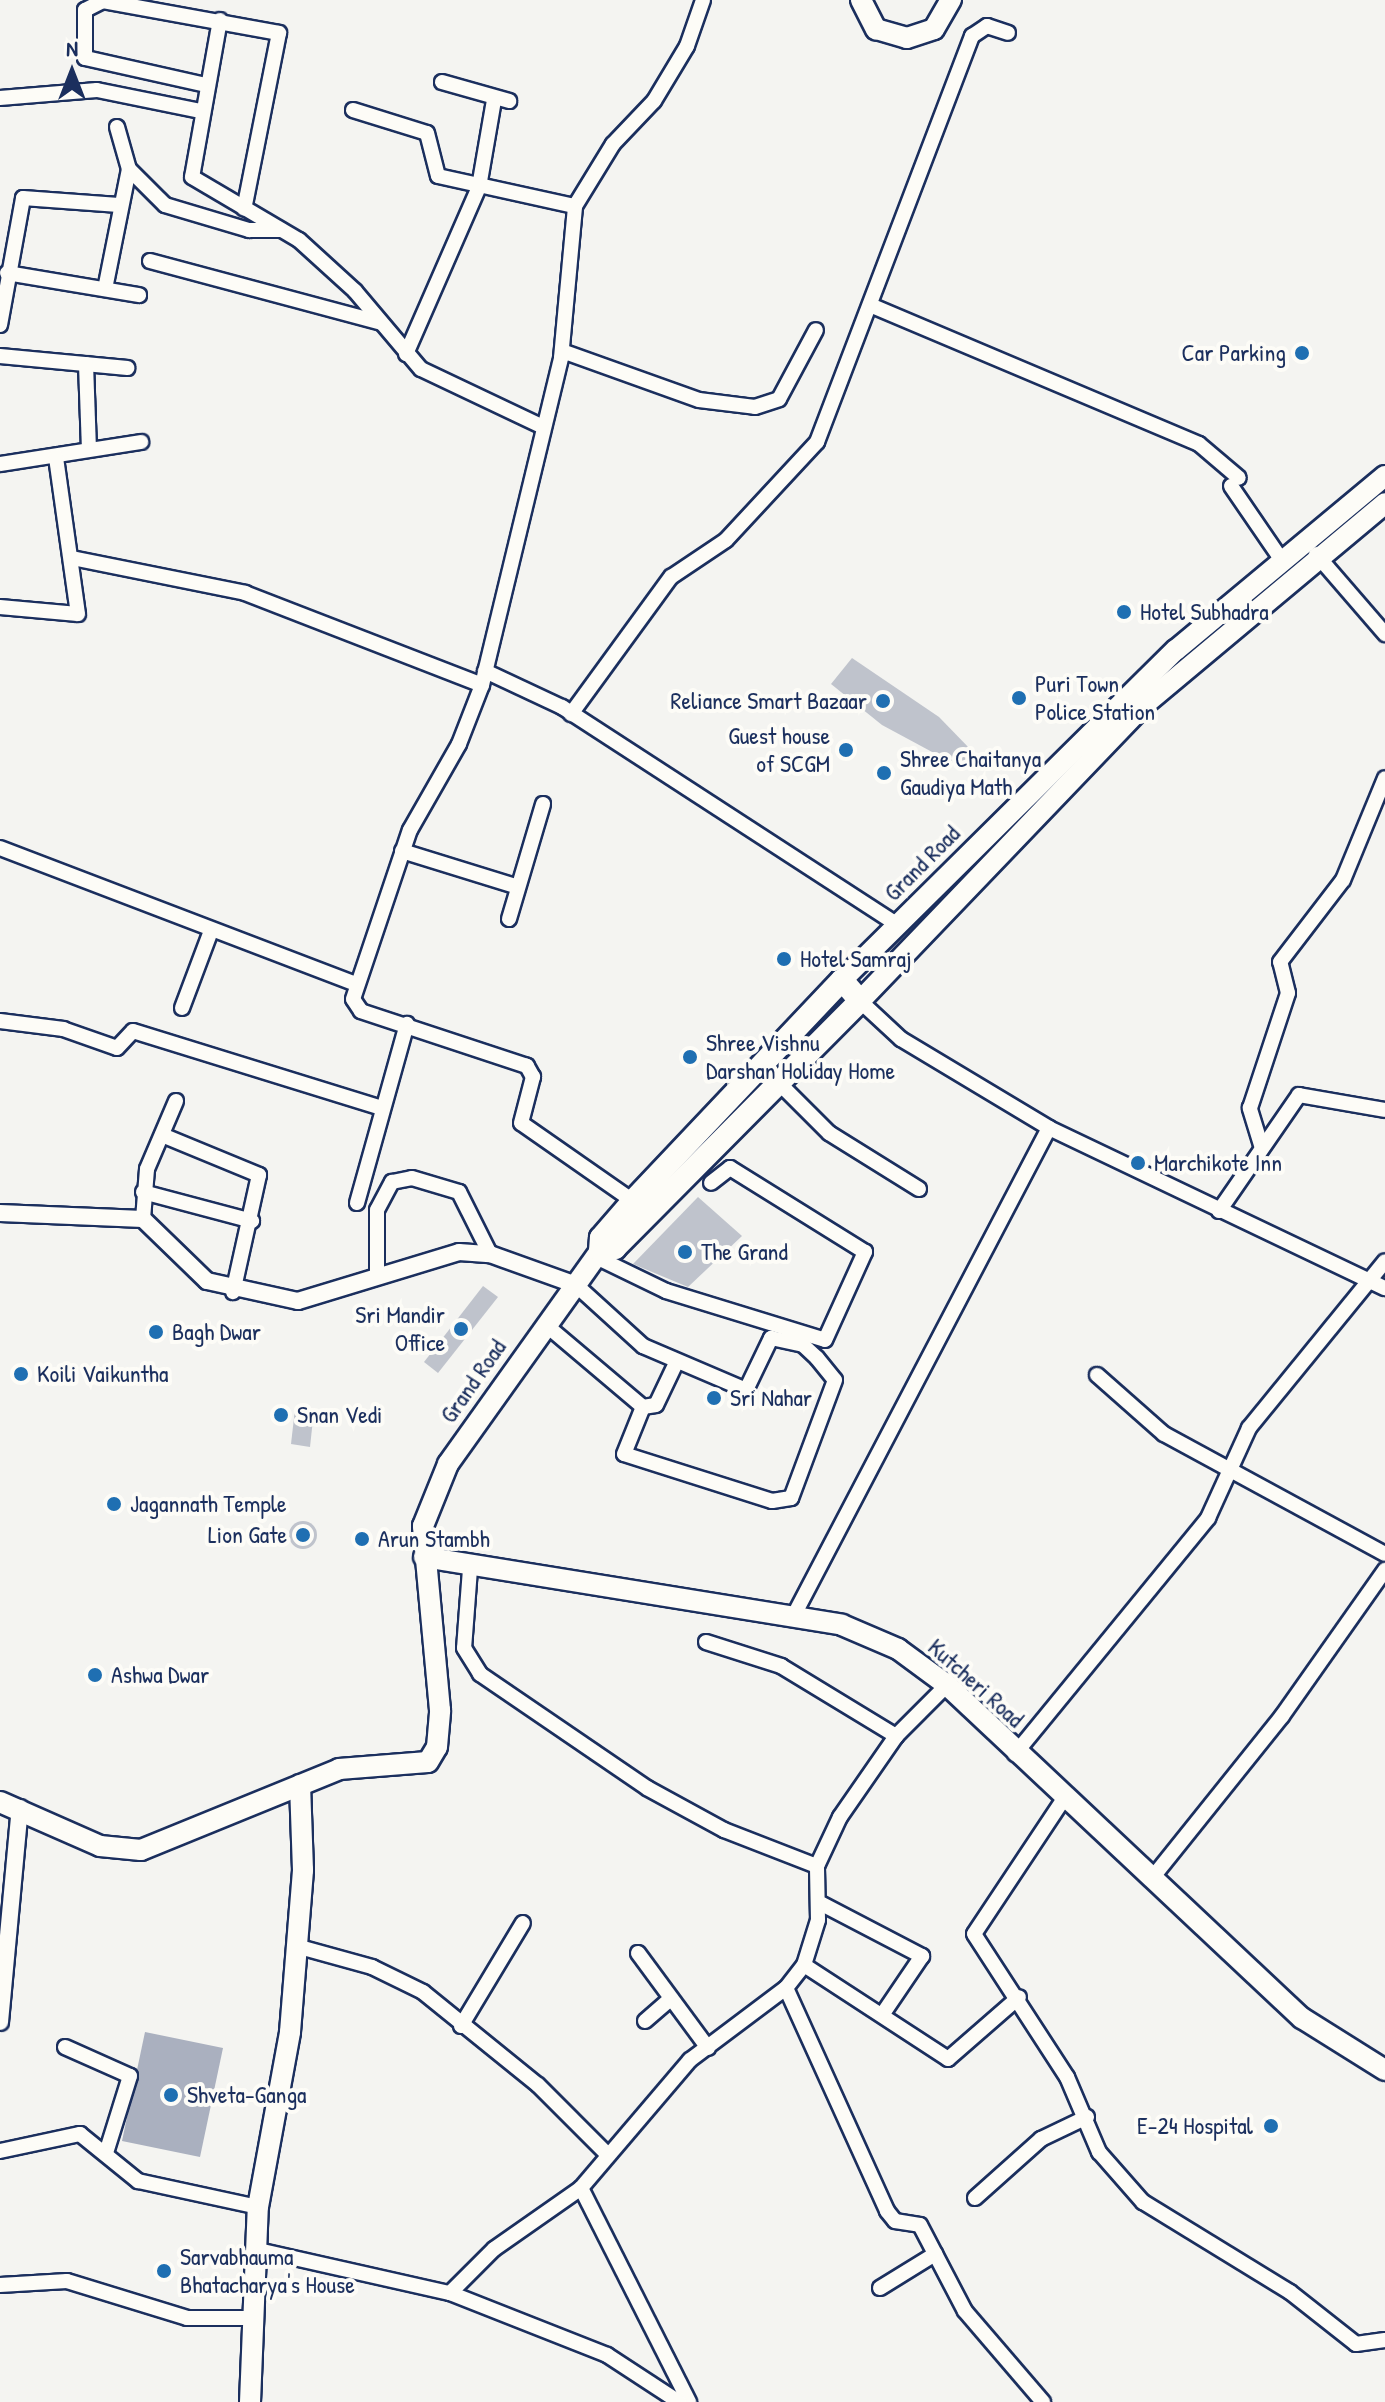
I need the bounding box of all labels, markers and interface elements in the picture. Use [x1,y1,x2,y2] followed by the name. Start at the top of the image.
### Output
[32,32,112,112] north arrow
[66,33,78,63] text: N
[1182,339,1286,367] place label: Car Parking
[1293,344,1311,362] marker: Car Parking
[1140,598,1269,626] place label: Hotel Subhadra
[1115,603,1133,621] marker: Hotel Subhadra
[1035,670,1155,726] place label: Puri Town Police Station
[670,687,867,715] place label: Reliance Smart Bazaar
[1010,689,1028,707] marker: Puri Town Police Station
[874,692,892,710] marker: Reliance Smart Bazaar
[728,722,830,778] place label: Guest house of SCGM
[837,741,855,759] marker: Guest house of SCGM
[900,745,1041,801] place label: Shree Chaitanya Gaudiya Math
[875,764,893,782] marker: Shree Chaitanya Gaudiya Math
[878,819,966,907] street label: Grand Road
[800,945,912,973] place label: Hotel Samraj
[775,950,793,968] marker: Hotel Samraj
[706,1029,895,1085] place label: Shree Vishnu Darshan Holiday Home
[681,1048,699,1066] marker: Shree Vishnu Darshan Holiday Home
[1154,1149,1282,1177] place label: Marchikote Inn
[1129,1154,1147,1172] marker: Marchikote Inn
[701,1238,788,1266] place label: The Grand
[676,1243,694,1261] marker: The Grand
[355,1301,445,1357] place label: Sri Mandir Office
[172,1318,261,1346] place label: Bagh Dwar
[452,1320,470,1338] marker: Sri Mandir Office
[147,1323,165,1341] marker: Bagh Dwar
[434,1334,512,1428] street label: Grand Road
[37,1360,168,1388] place label: Koili Vaikuntha
[12,1365,30,1383] marker: Koili Vaikuntha
[730,1384,812,1412] place label: Sri Nahar
[705,1389,723,1407] marker: Sri Nahar
[297,1401,382,1429] place label: Snan Vedi
[272,1406,290,1424] marker: Snan Vedi
[130,1490,287,1518] place label: Jagannath Temple
[105,1495,123,1513] marker: Jagannath Temple
[208,1521,287,1549] place label: Lion Gate
[378,1525,490,1553] place label: Arun Stambh
[294,1526,312,1544] marker: Lion Gate
[353,1530,371,1548] marker: Arun Stambh
[922,1633,1030,1733] street label: Kutcheri Road
[111,1661,209,1689] place label: Ashwa Dwar
[86,1666,104,1684] marker: Ashwa Dwar
[187,2081,306,2109] place label: Shveta-Ganga
[162,2086,180,2104] marker: Shveta-Ganga
[1137,2112,1253,2140] place label: E-24 Hospital
[1260,2115,1282,2137] marker: E-24 Hospital
[180,2243,355,2299] place label: Sarvabhauma Bhatacharya's House
[155,2262,173,2280] marker: Sarvabhauma Bhatacharya's House

